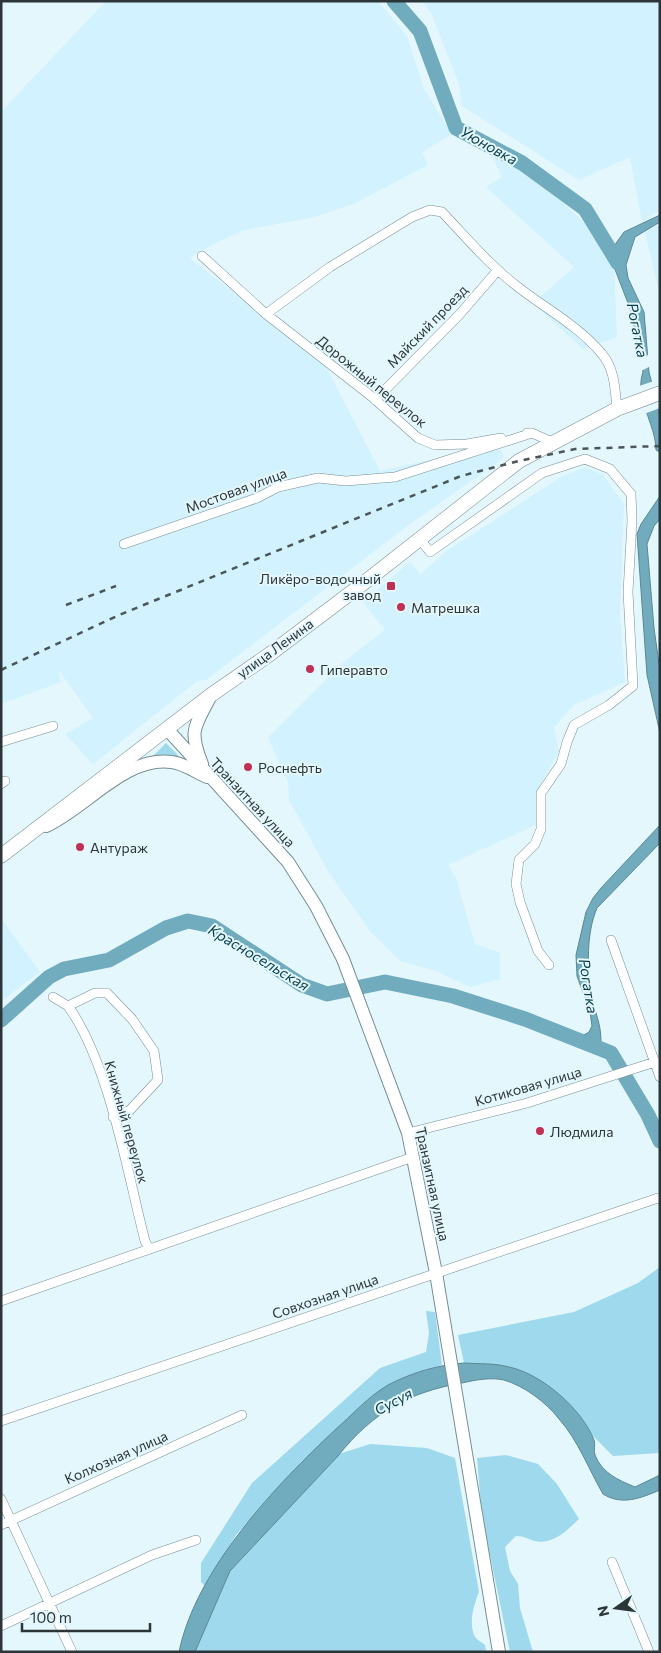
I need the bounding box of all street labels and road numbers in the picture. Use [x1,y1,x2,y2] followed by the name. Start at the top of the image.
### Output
[383,281,471,371] street label: Майский проезд
[313,331,431,431] street label: Дорожный переулок
[183,464,289,516] street label: Мостовая улица
[234,615,316,681] street label: улица Ленина
[207,754,299,850] street label: Транзитная улица
[101,1059,153,1186] street label: Книжный переулок
[473,1063,583,1109] street label: Котиковая улица
[413,1125,453,1243] street label: Транзитная улица
[270,1270,380,1322] street label: Совхозная улица
[62,1427,170,1487] street label: Колхозная улица

